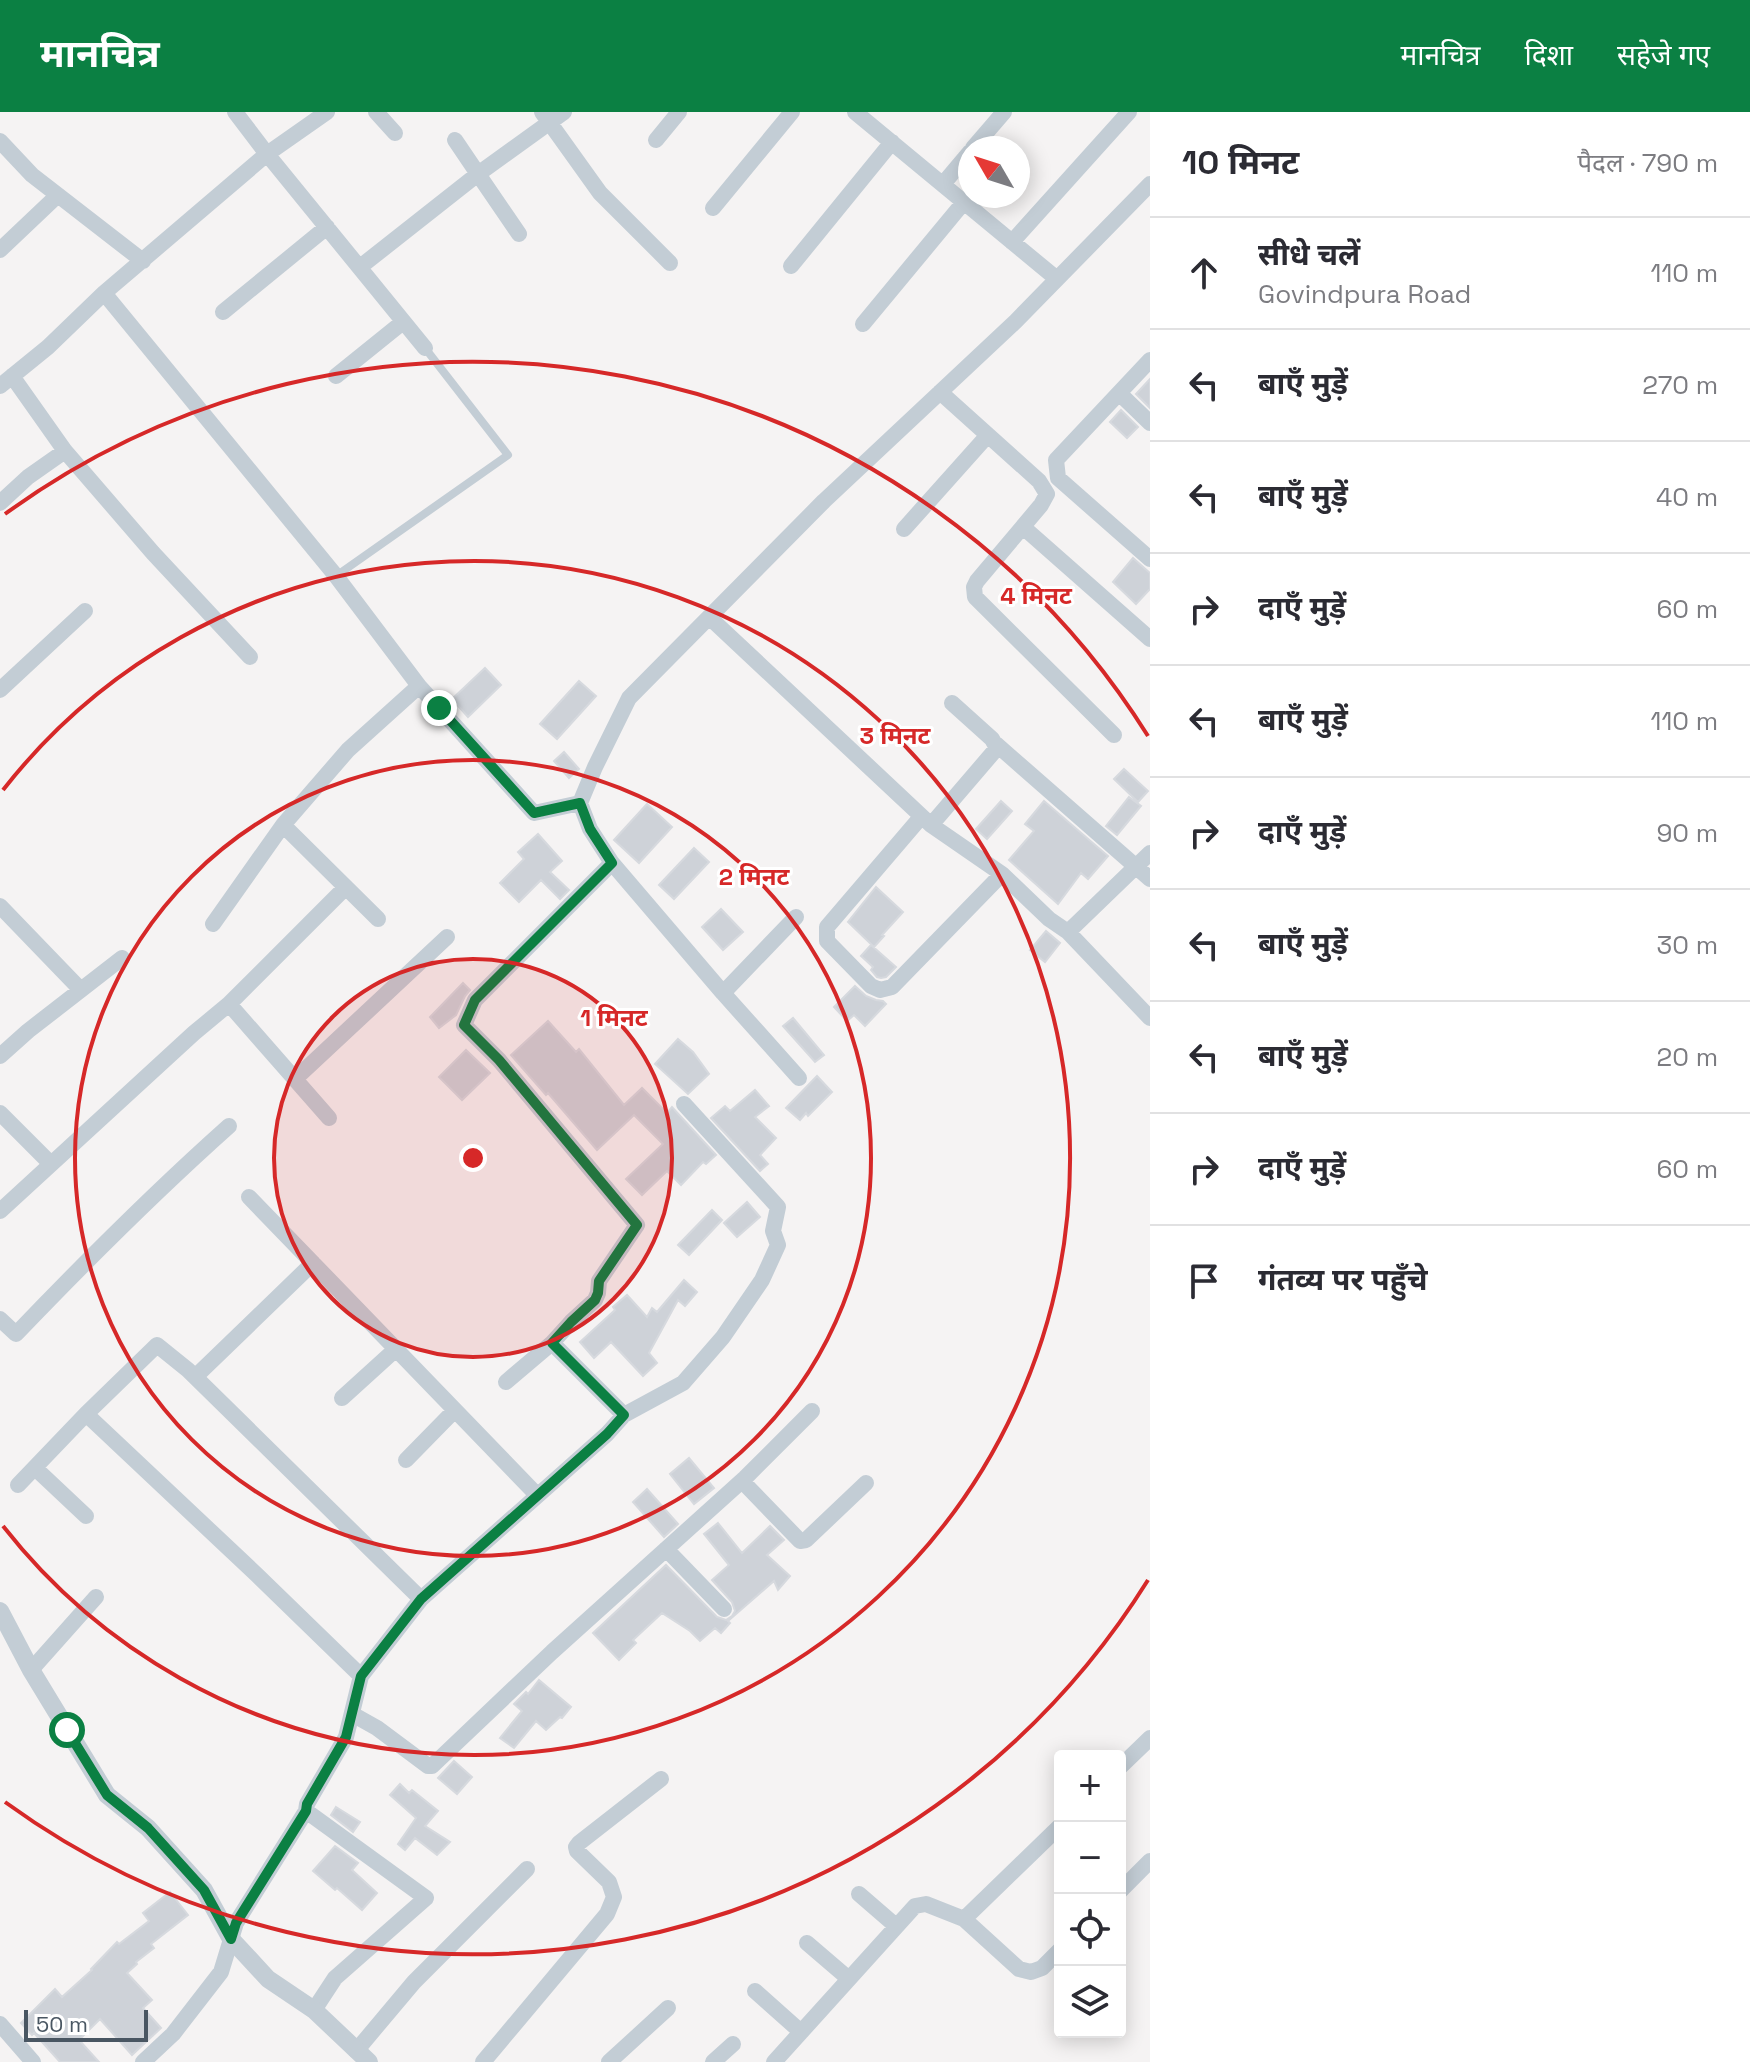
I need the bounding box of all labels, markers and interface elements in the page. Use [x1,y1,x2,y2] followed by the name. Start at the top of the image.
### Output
[40,30,160,78] text: मानचित्र
[1401,37,1481,73] text: मानचित्र
[1525,37,1573,73] text: दिशा
[1617,37,1710,73] text: सहेजे गए
[958,136,1030,208] north arrow
[1182,141,1299,184] text: 10 मिनट
[1577,146,1718,180] text: पैदल · 790 m
[1258,235,1360,274] text: सीधे चलें
[1182,251,1226,295] icon: ahead
[1651,256,1718,290] text: 110 m
[1258,277,1471,311] text: Govindpura Road
[1182,363,1226,407] icon: left
[1258,364,1348,403] text: बाएँ मुड़ें
[1642,368,1718,402] text: 270 m
[1182,475,1226,519] icon: left
[1258,476,1348,515] text: बाएँ मुड़ें
[1656,480,1718,514] text: 40 m
[1000,580,1073,611] text: 4 मिनट
[1182,587,1226,631] icon: right
[1258,588,1346,627] text: दाएँ मुड़ें
[1656,592,1718,626] text: 60 m
[421,690,457,726] route end
[1182,699,1226,743] icon: left
[1258,700,1348,739] text: बाएँ मुड़ें
[1651,704,1718,738] text: 110 m
[859,720,932,751] text: 3 मिनट
[1182,811,1226,855] icon: right
[1258,812,1346,851] text: दाएँ मुड़ें
[1656,816,1718,850] text: 90 m
[719,861,790,892] text: 2 मिनट
[1182,923,1226,967] icon: left
[1258,924,1348,963] text: बाएँ मुड़ें
[1657,928,1718,962] text: 30 m
[580,1002,649,1033] text: 1 मिनट
[1182,1035,1226,1079] icon: left
[1258,1036,1348,1075] text: बाएँ मुड़ें
[1657,1040,1718,1074] text: 20 m
[459,1144,487,1172] centre of rings
[1182,1147,1226,1191] icon: right
[1258,1148,1346,1187] text: दाएँ मुड़ें
[1656,1152,1718,1186] text: 60 m
[1182,1259,1226,1303] icon: arrive
[1258,1260,1427,1299] text: गंतव्य पर पहुँचे
[49,1712,85,1748] route start
[1054,1750,1126,2038] map controls
[1054,1750,1126,1822] button: +
[1054,1822,1126,1894] button: −
[1054,1894,1126,1966] button: locate
[1054,1966,1126,2038] button: layers
[24,2006,148,2042] scale bar
[36,2010,88,2038] text: 50 m

